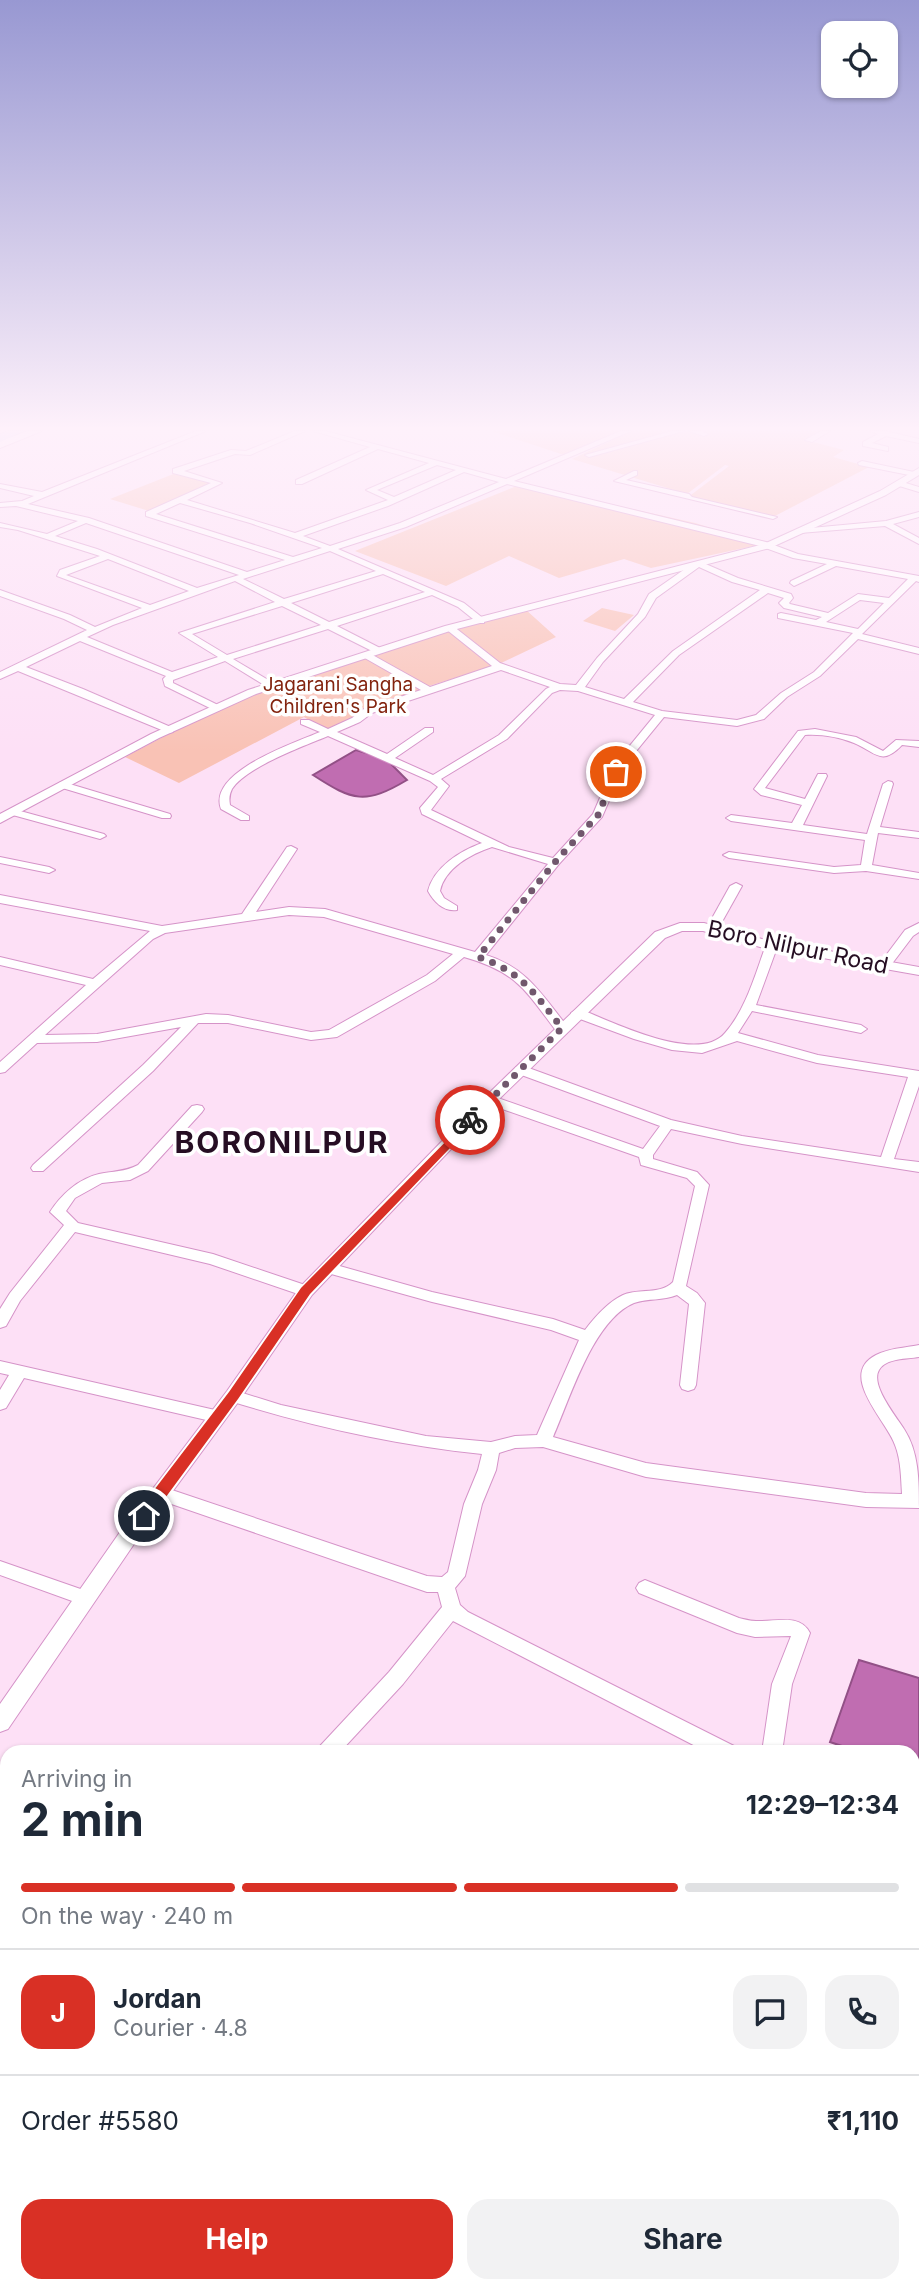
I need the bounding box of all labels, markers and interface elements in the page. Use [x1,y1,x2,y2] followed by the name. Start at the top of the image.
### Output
[821,21,898,98] map controls
[821,21,898,98] button: locate
[263,673,413,718] park label: Jagarani Sangha Children's Park
[586,742,646,802] pin
[597,753,635,791] icon: bag
[705,914,891,980] street label: Boro Nilpur Road
[435,1085,505,1155] courier
[451,1101,489,1139] icon: bike
[174,1124,390,1160] district label: BORONILPUR
[114,1486,174,1546] pin
[125,1497,163,1535] icon: home
[21,1765,132,1793] text: Arriving in
[746,1789,899,1820] text: 12:29–12:34
[21,1791,144,1847] text: 2 min
[21,1902,233,1930] text: On the way · 240 m
[733,1975,807,2049] button: chat
[825,1975,899,2049] button: phone
[113,1983,202,2014] text: Jordan
[50,1997,66,2028] text: J
[113,2014,248,2042] text: Courier · 4.8
[21,2105,179,2136] text: Order #5580
[827,2105,899,2136] text: ₹1,110
[21,2199,453,2279] button: Help
[467,2199,899,2279] button: Share

